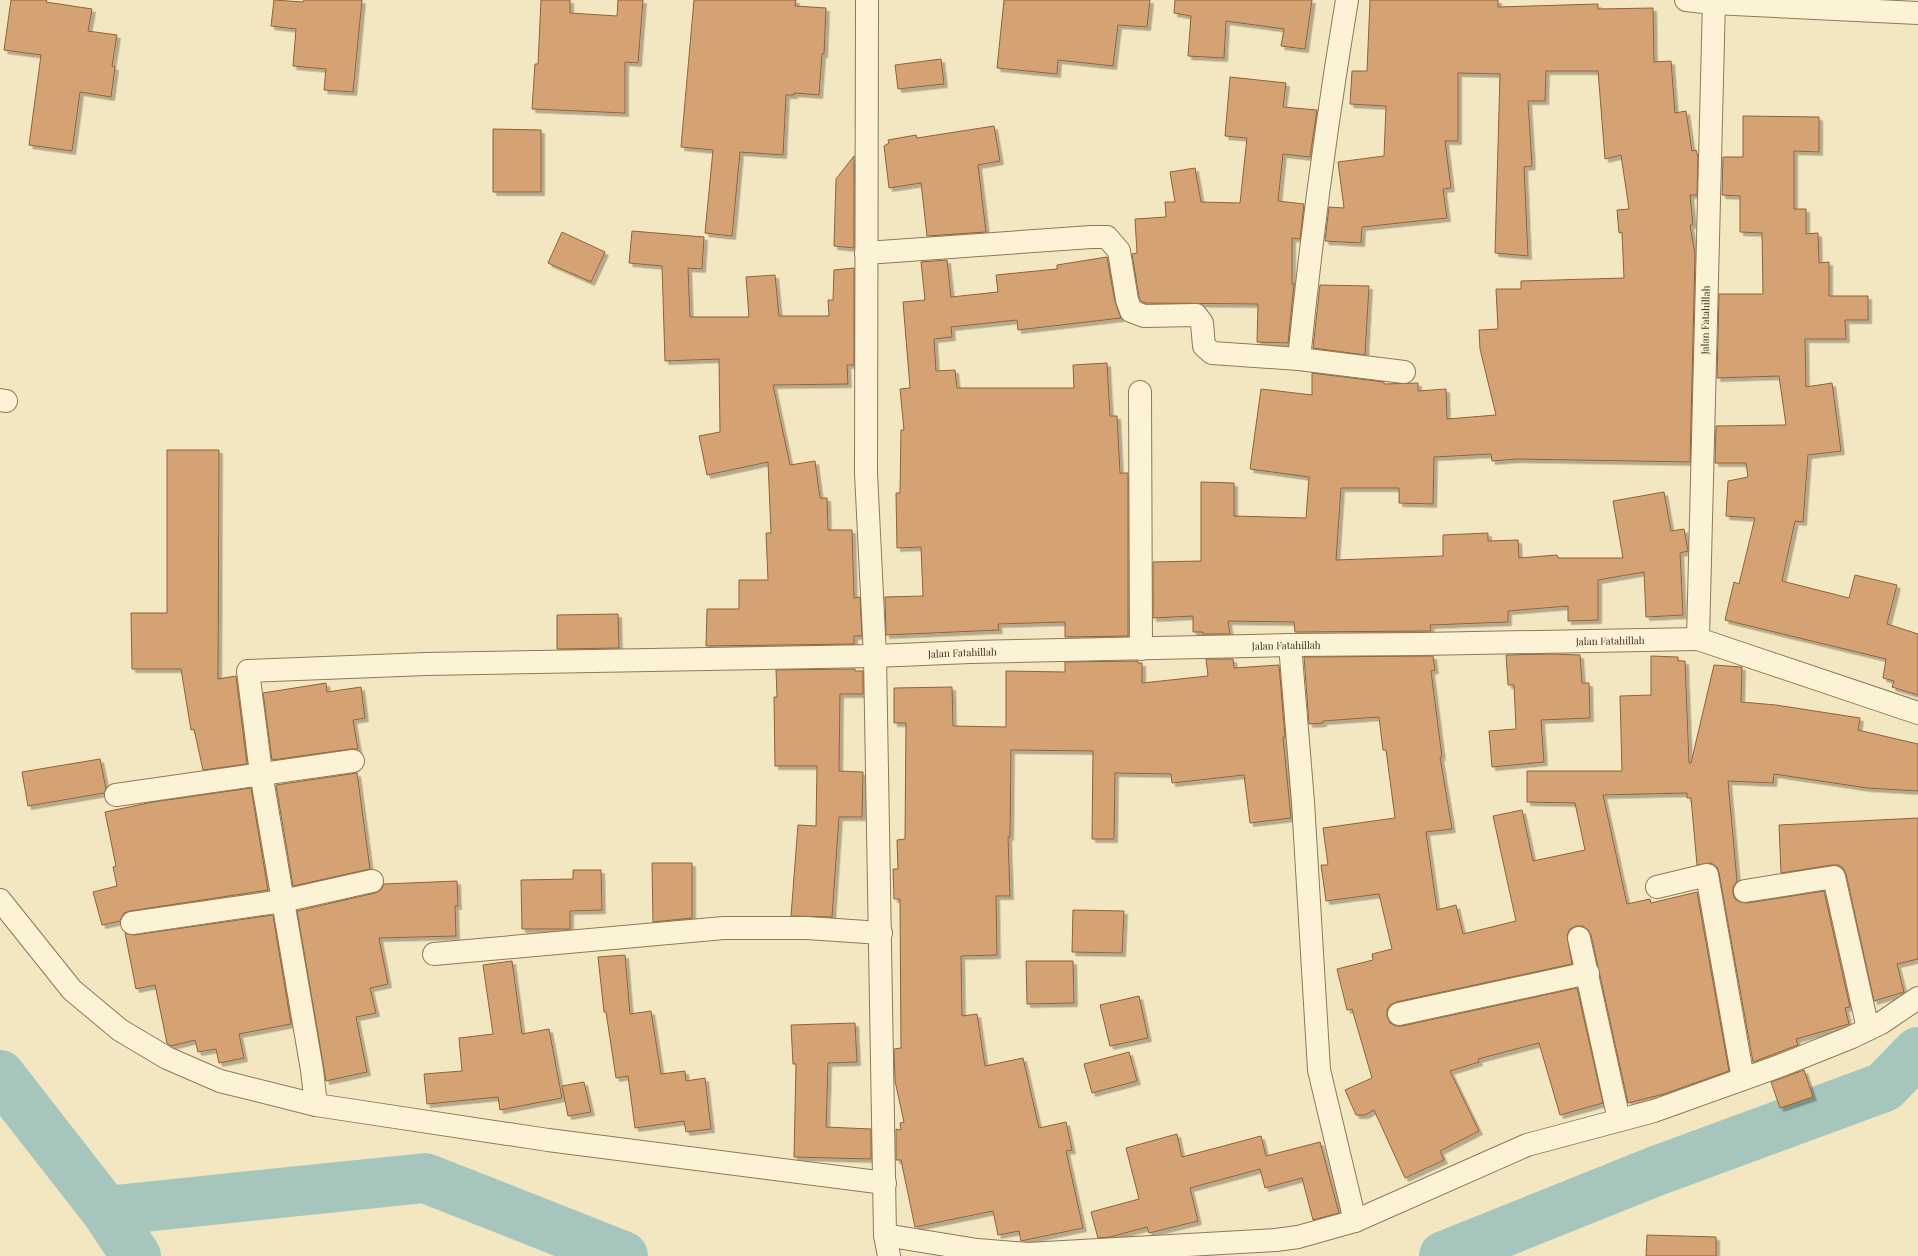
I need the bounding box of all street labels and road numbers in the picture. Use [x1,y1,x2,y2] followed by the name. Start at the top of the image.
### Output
[1697,285,1713,355] street label: Jalan Fatahillah
[1575,633,1645,648] street label: Jalan Fatahillah
[1251,638,1321,653] street label: Jalan Fatahillah
[927,644,997,661] street label: Jalan Fatahillah

